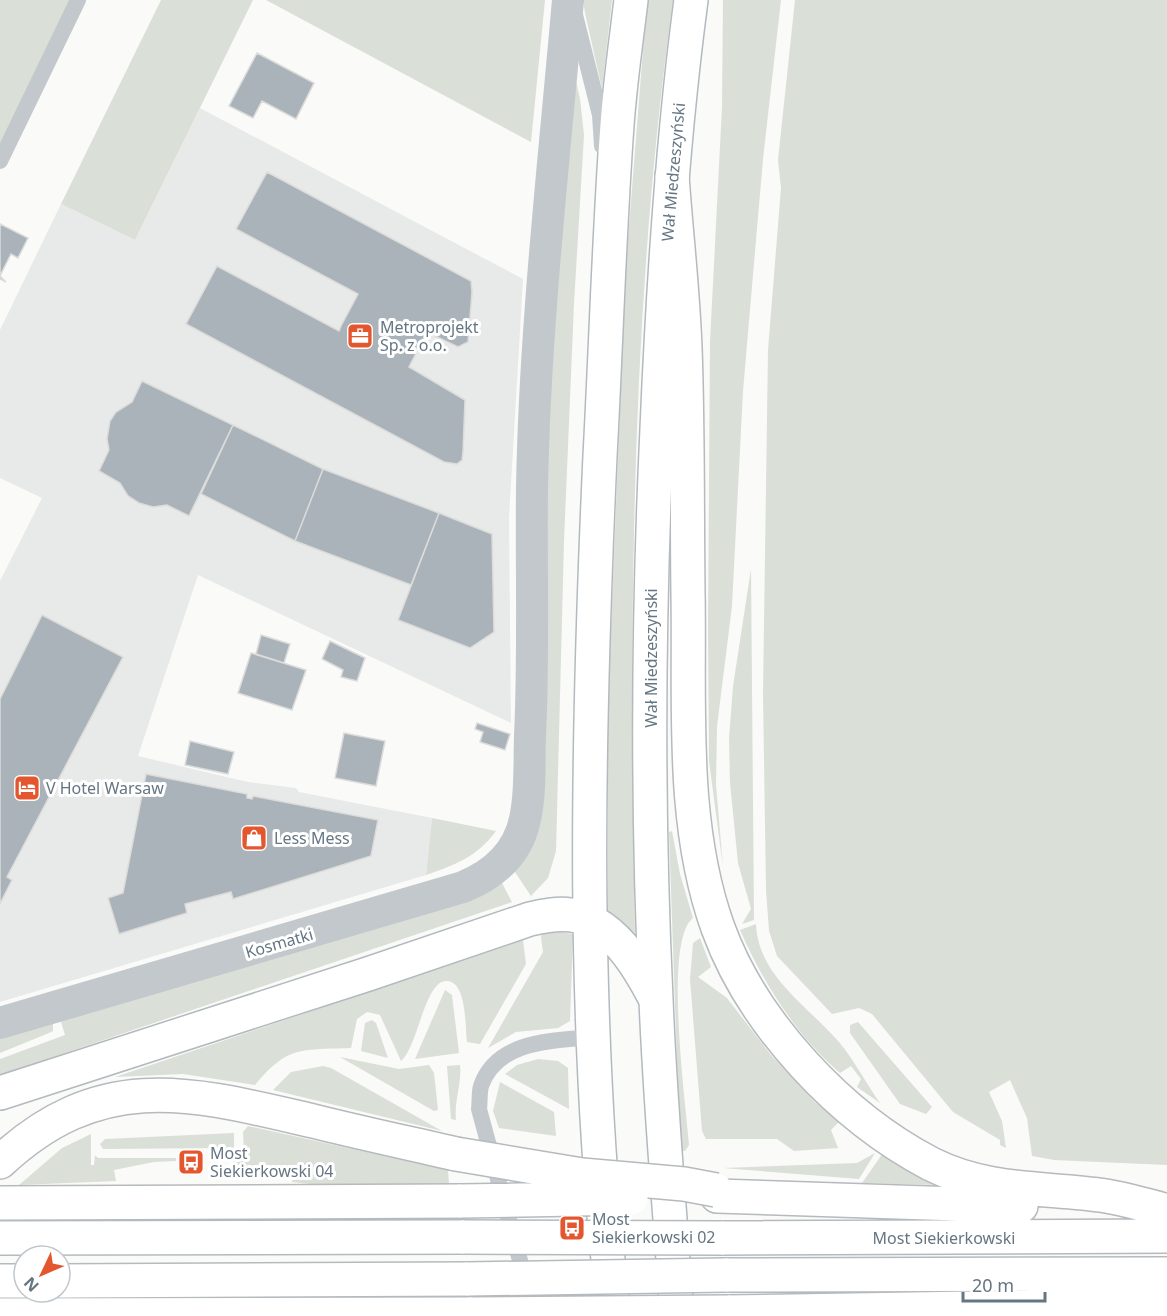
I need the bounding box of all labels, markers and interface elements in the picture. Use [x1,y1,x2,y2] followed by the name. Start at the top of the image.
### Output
[656,102,690,242] street label: Wał Miedzeszyński
[380,316,479,356] place label: Metroprojekt Sp. z o.o.
[345,321,375,351] office icon: Metroprojekt Sp. z o.o.
[640,588,662,728] street label: Wał Miedzeszyński
[12,773,42,803] hotel icon: V Hotel Warsaw
[46,777,164,799] place label: V Hotel Warsaw
[239,823,269,853] shop icon: Less Mess
[274,827,350,849] place label: Less Mess
[242,923,316,963] street label: Kosmatki
[210,1142,334,1182] place label: Most Siekierkowski 04
[176,1147,206,1177] bus stop icon: Most Siekierkowski 04
[592,1208,716,1248] place label: Most Siekierkowski 02
[557,1213,587,1243] bus stop icon: Most Siekierkowski 02
[873,1227,1015,1249] street label: Most Siekierkowski
[12,1244,72,1304] north arrow
[963,1265,1046,1303] scale bar
[19,1272,44,1297] text: N
[972,1273,1014,1297] text: 20 m

